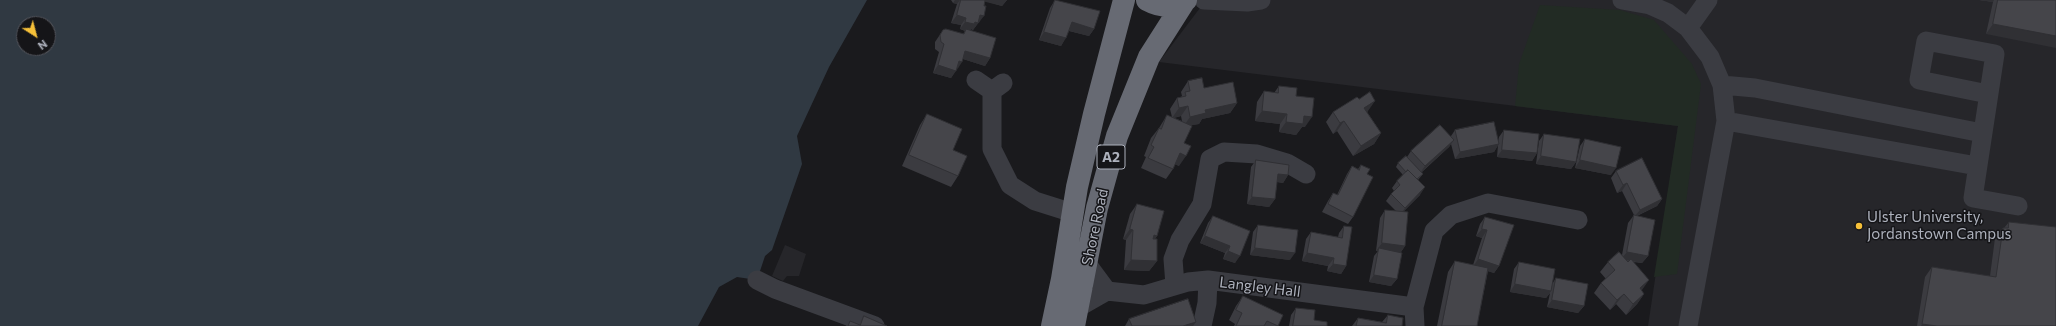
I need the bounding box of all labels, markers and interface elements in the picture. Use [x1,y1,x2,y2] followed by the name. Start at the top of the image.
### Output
[16,16,56,56] north arrow
[36,38,50,53] text: N
[1097,145,1125,169] road number: A2
[1078,187,1112,267] street label: Shore Road
[1867,208,2011,243] place label: Ulster University, Jordanstown Campus
[1854,221,1864,231] marker: Ulster University, Jordanstown Campus
[1218,273,1302,301] street label: Langley Hall

